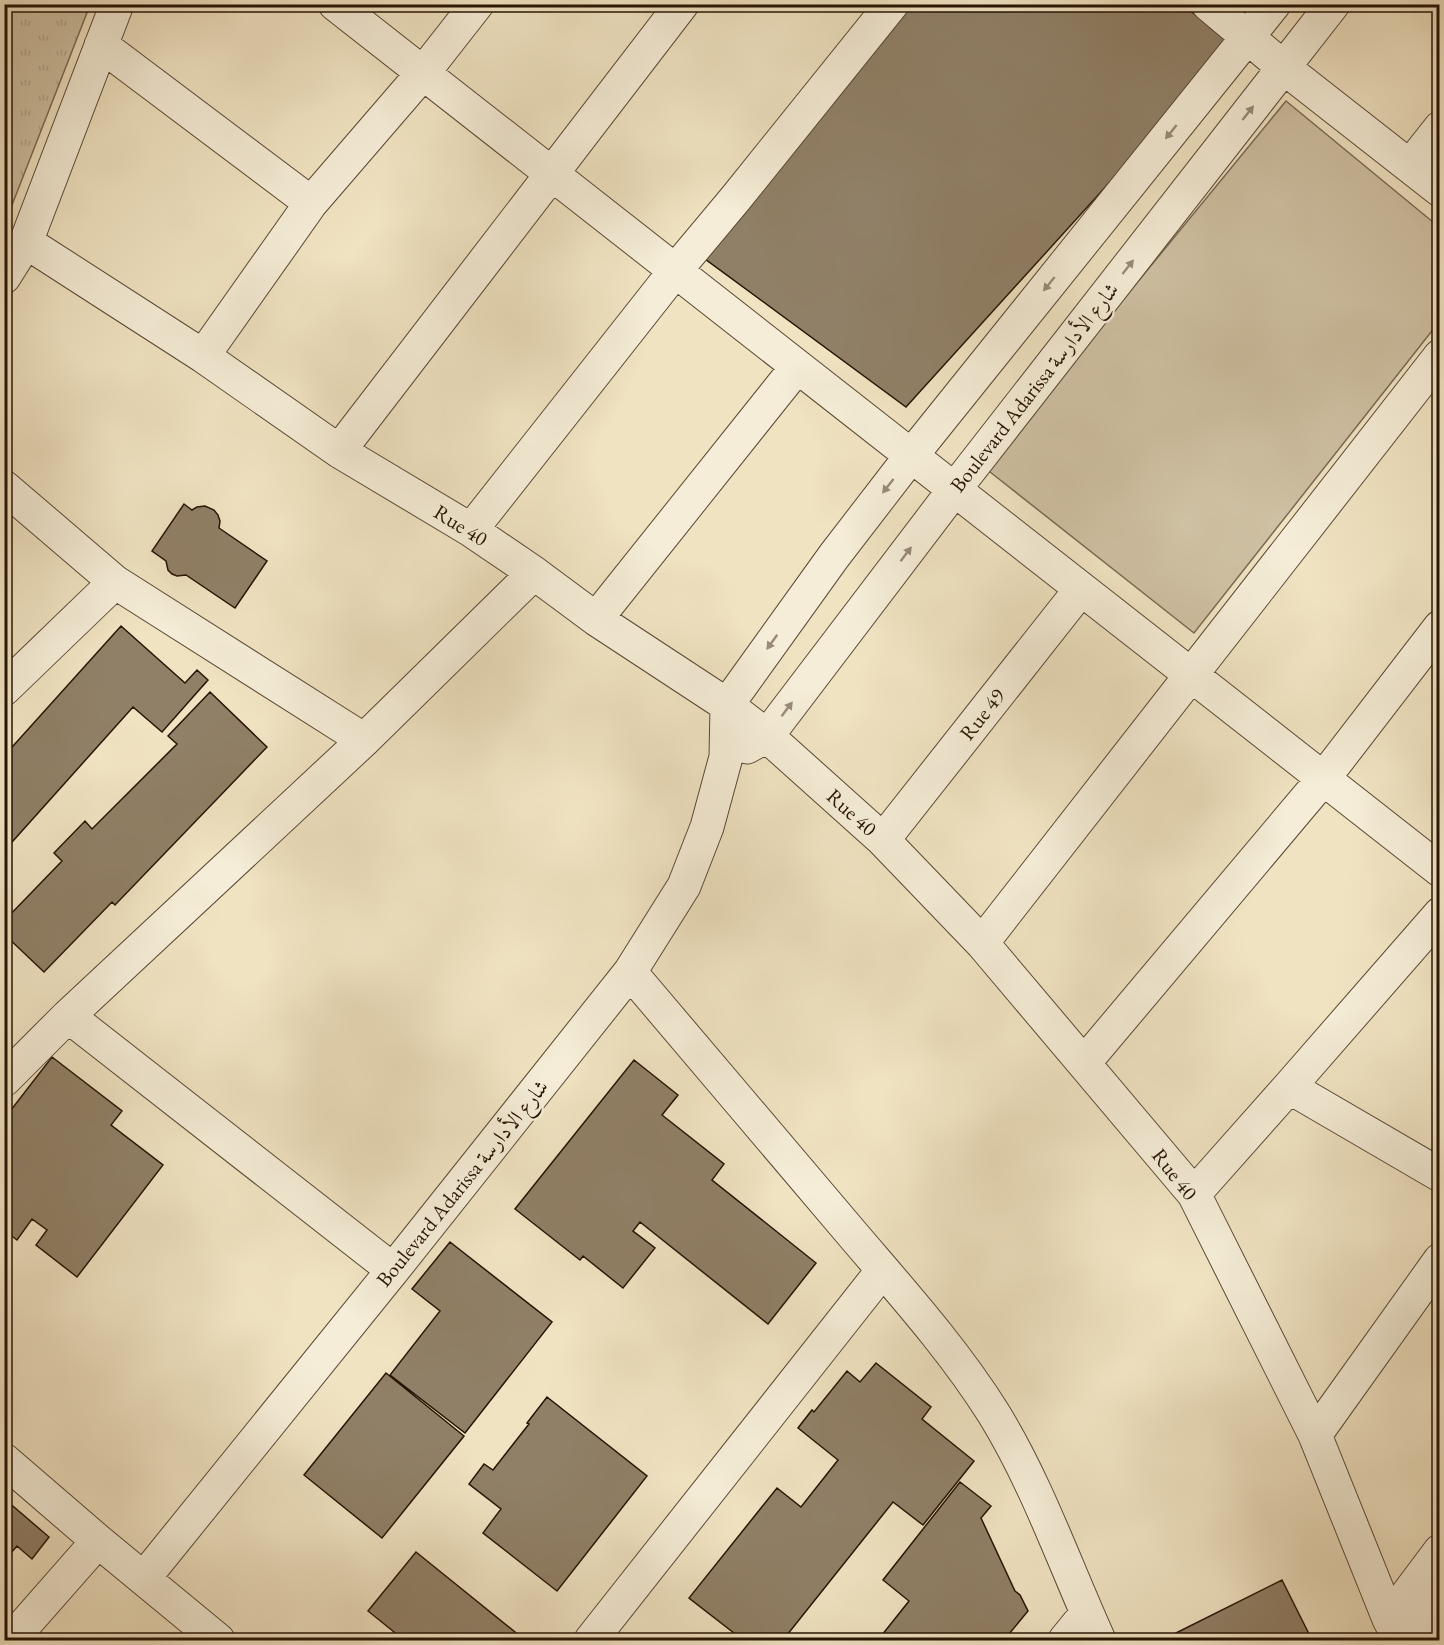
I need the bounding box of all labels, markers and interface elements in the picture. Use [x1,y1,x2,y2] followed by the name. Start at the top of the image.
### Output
[1241,105,1254,121] one-way arrow
[1165,124,1178,140] one-way arrow
[1121,259,1134,275] one-way arrow
[943,276,1128,500] street label: Boulevard Adarissa شارع الأدارسة
[1043,276,1056,292] one-way arrow
[883,478,895,493] one-way arrow
[429,498,493,552] street label: Rue 40
[899,546,912,562] one-way arrow
[766,634,778,650] one-way arrow
[953,683,1011,745] street label: Rue 49
[781,701,794,717] one-way arrow
[821,782,883,842] street label: Rue 40
[369,1073,558,1295] street label: Boulevard Adarissa شارع الأدارسة
[1146,1143,1204,1205] street label: Rue 40

